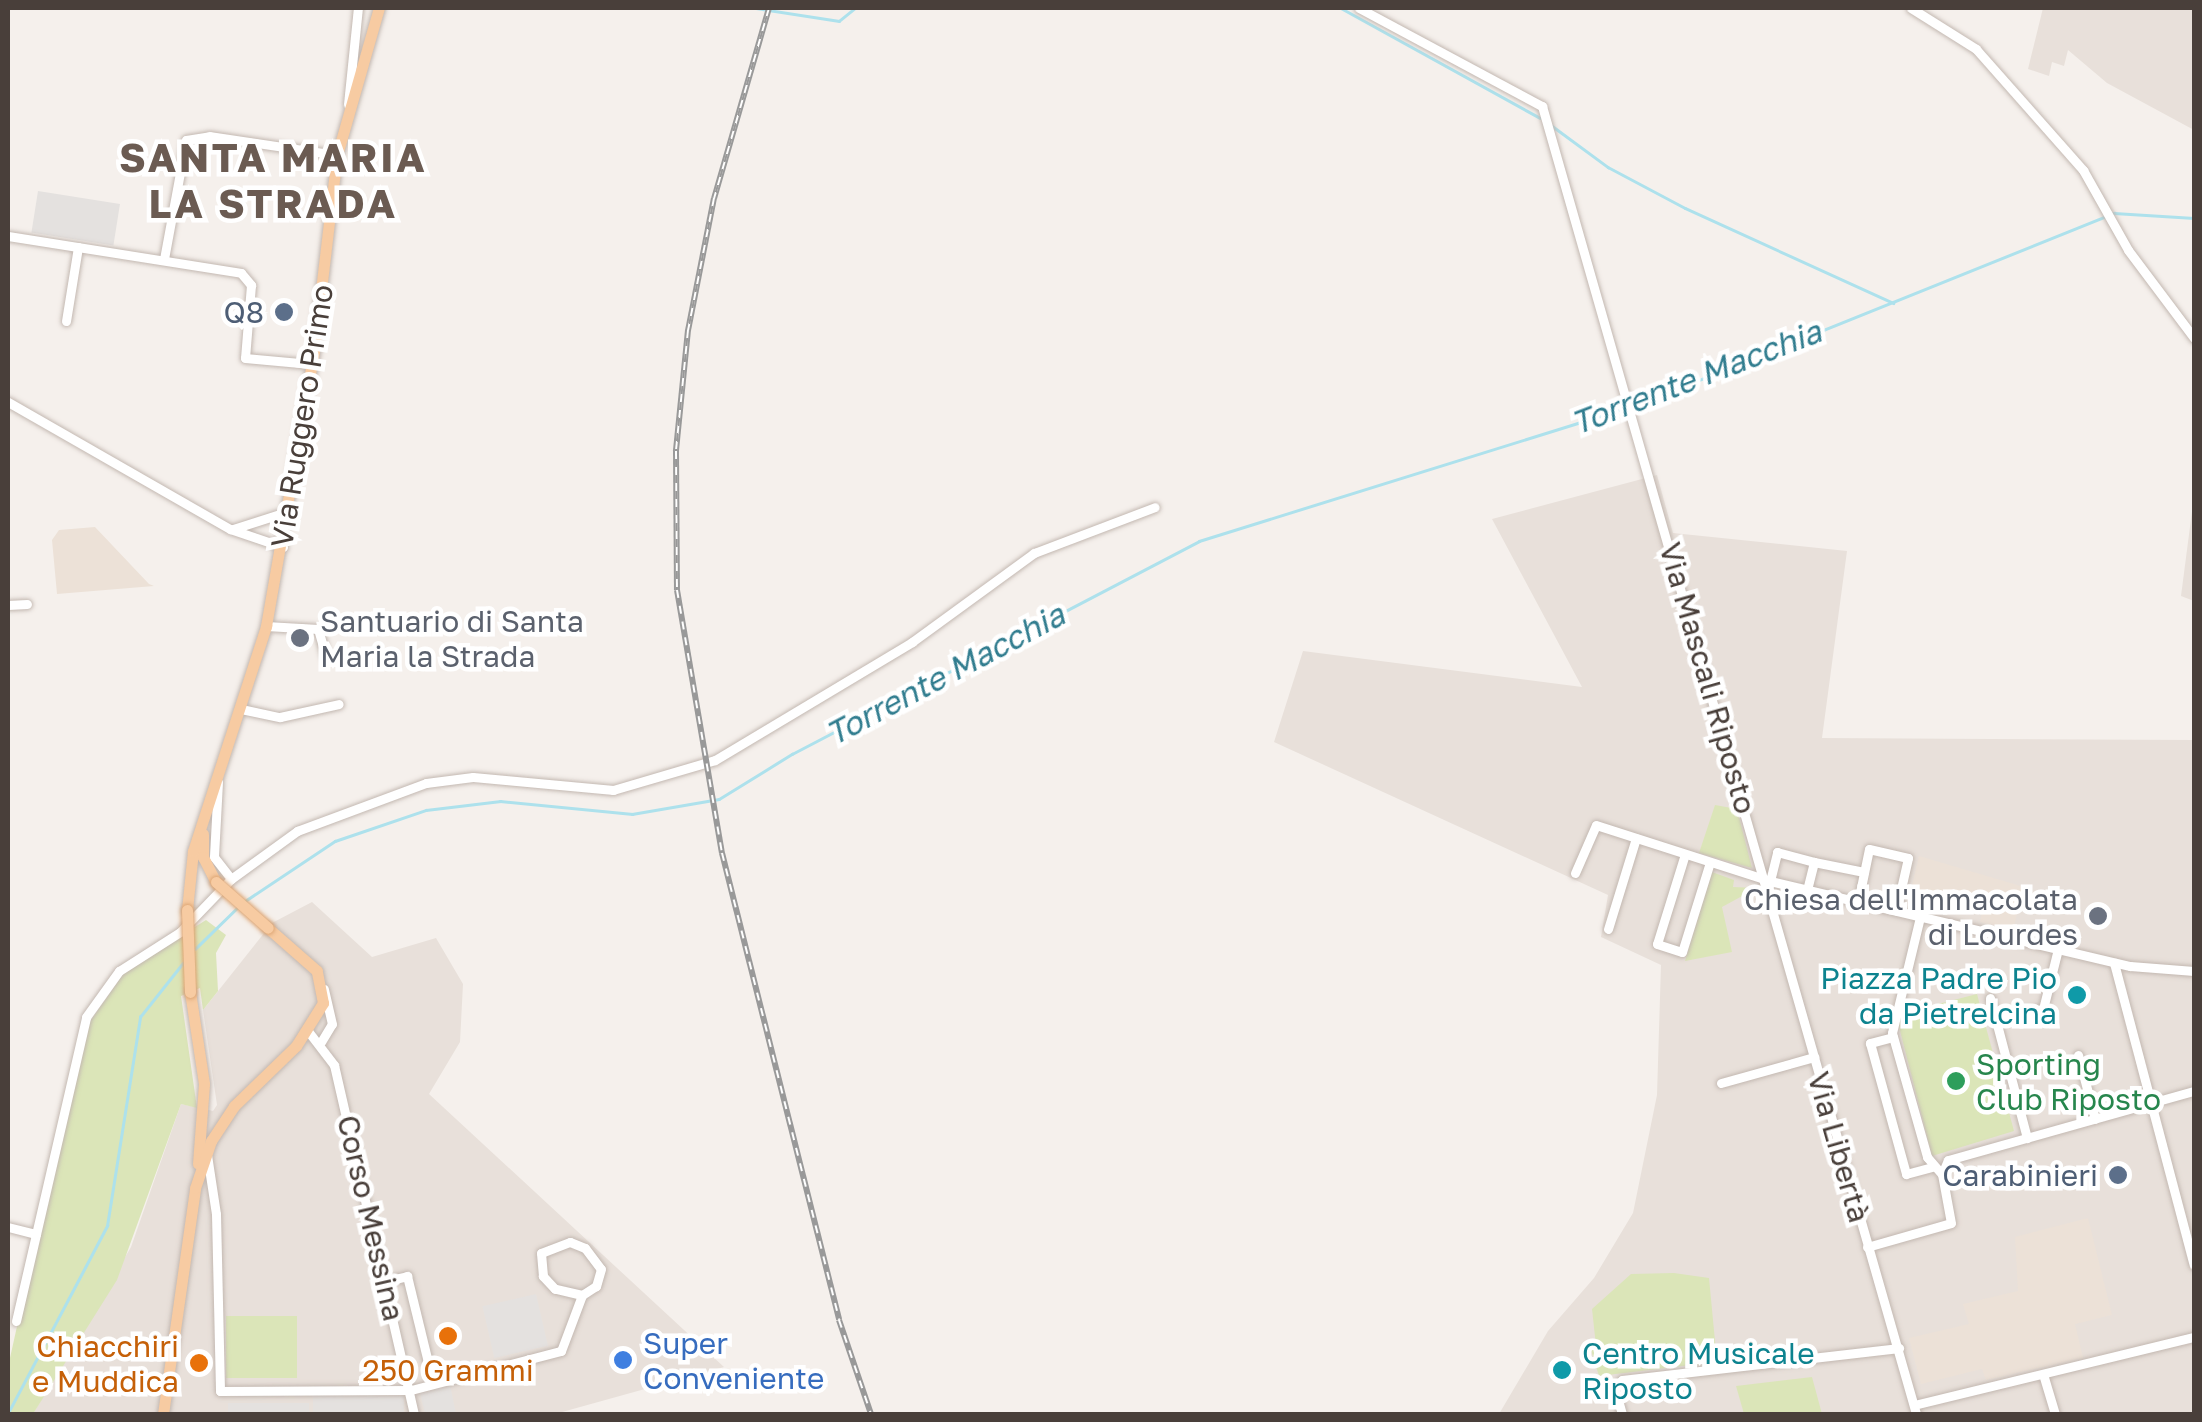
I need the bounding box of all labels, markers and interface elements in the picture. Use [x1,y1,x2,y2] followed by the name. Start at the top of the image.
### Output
[119,133,427,227] district label: SANTA MARIA LA STRADA
[263,282,341,550] street label: Via Ruggero Primo
[224,294,264,330] place label: Q8
[273,301,295,323] marker: Q8
[1565,312,1827,442] water label: Torrente Macchia
[1652,538,1764,818] street label: Via Mascali Riposto
[819,595,1071,753] water label: Torrente Macchia
[320,603,584,674] place label: Santuario di Santa Maria la Strada
[289,627,311,649] marker: Santuario di Santa Maria la Strada
[1744,881,2078,952] place label: Chiesa dell'Immacolata di Lourdes
[2087,905,2109,927] marker: Chiesa dell'Immacolata di Lourdes
[1820,960,2057,1030] place label: Piazza Padre Pio da Pietrelcina
[2066,984,2088,1006] marker: Piazza Padre Pio da Pietrelcina
[1976,1046,2161,1116] place label: Sporting Club Riposto
[1800,1068,1878,1226] street label: Via Libertà
[1945,1070,1967,1092] marker: Sporting Club Riposto
[330,1112,412,1324] street label: Corso Messina
[1942,1157,2098,1193] place label: Carabinieri
[2107,1164,2129,1186] marker: Carabinieri
[437,1325,459,1347] marker: 250 Grammi
[643,1325,824,1396] place label: Super Conveniente
[32,1328,179,1398] place label: Chiacchiri e Muddica
[1582,1335,1815,1406] place label: Centro Musicale Riposto
[612,1349,634,1371] marker: Super Conveniente
[188,1352,210,1374] marker: Chiacchiri e Muddica
[362,1352,534,1388] place label: 250 Grammi
[1551,1359,1573,1381] marker: Centro Musicale Riposto

